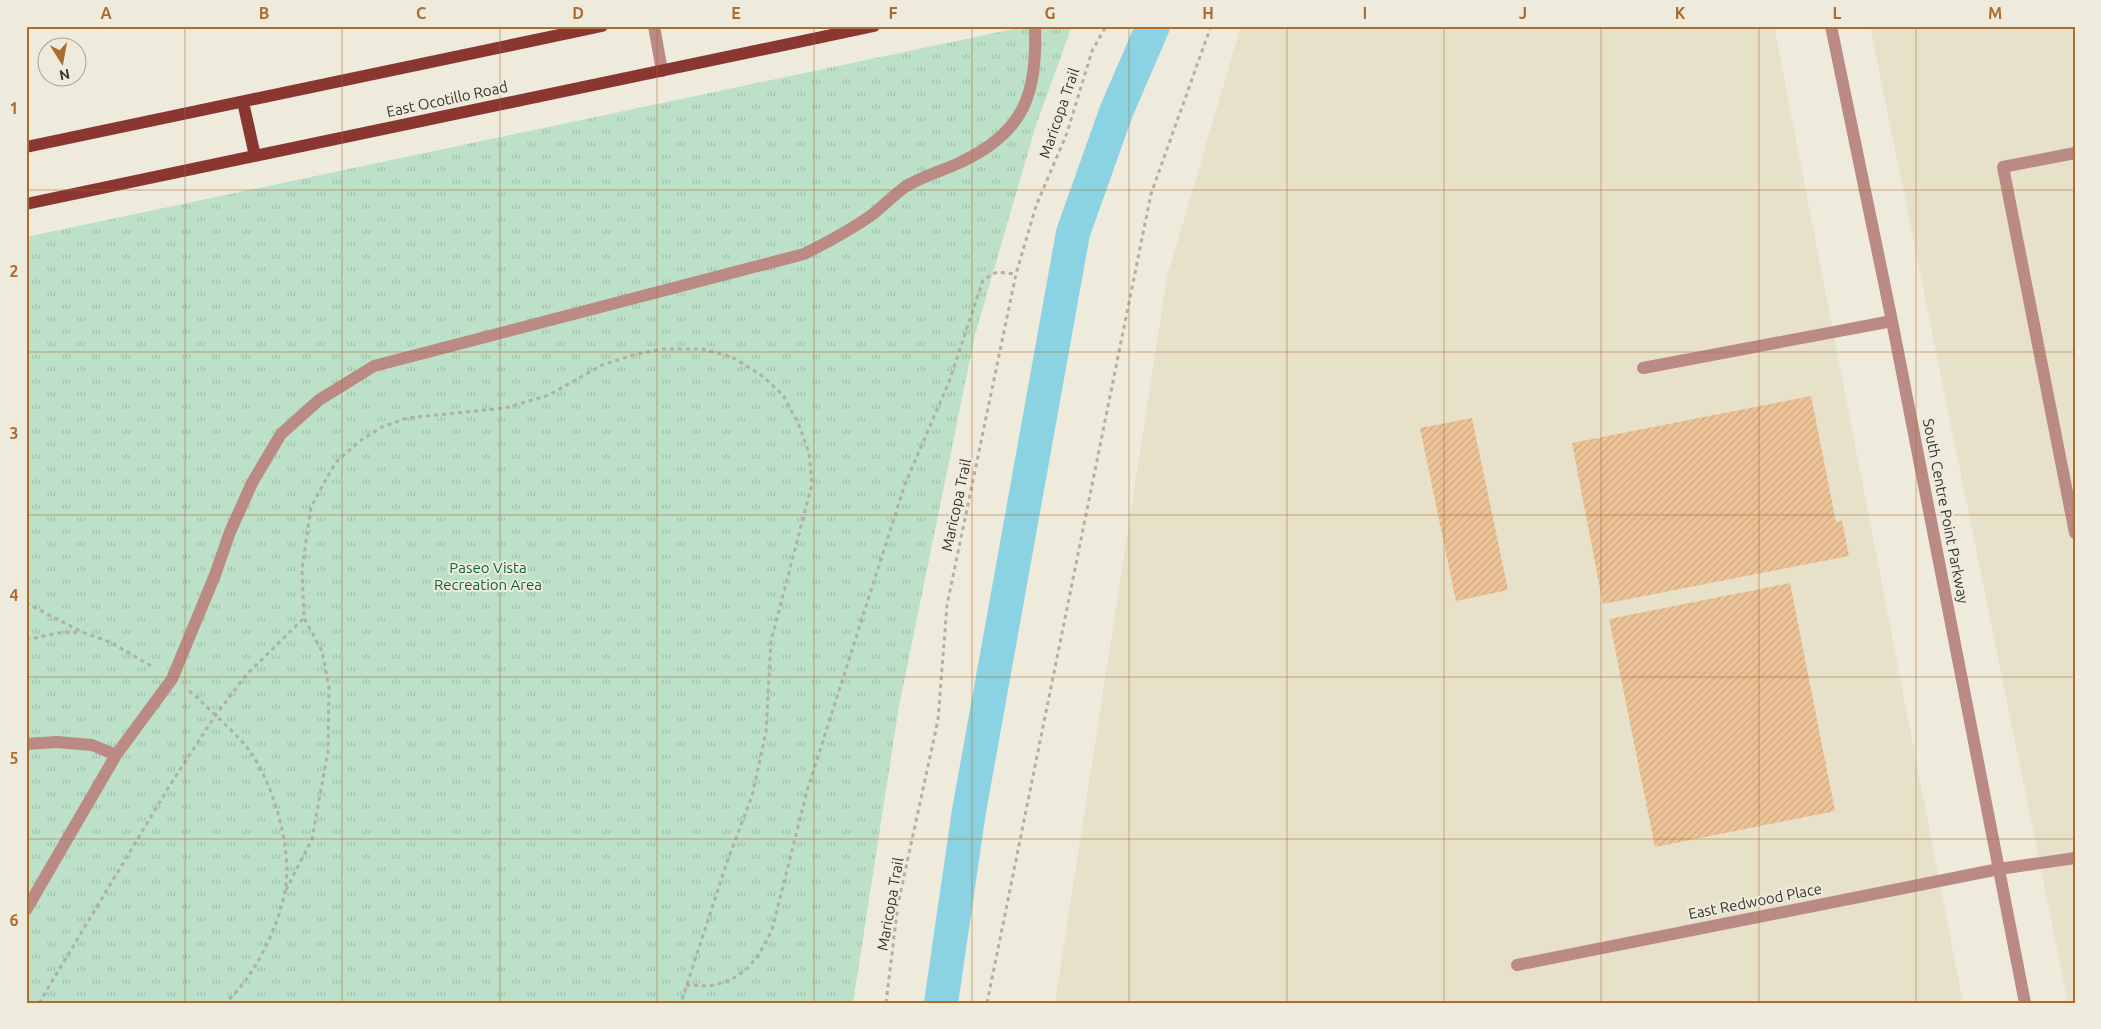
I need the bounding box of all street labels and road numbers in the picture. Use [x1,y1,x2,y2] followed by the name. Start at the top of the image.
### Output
[1036,66,1082,160] street label: Maricopa Trail
[385,78,509,120] street label: East Ocotillo Road
[1920,417,1972,605] street label: South Centre Point Parkway
[938,457,974,553] street label: Maricopa Trail
[873,856,907,952] street label: Maricopa Trail
[1687,880,1823,922] street label: East Redwood Place

